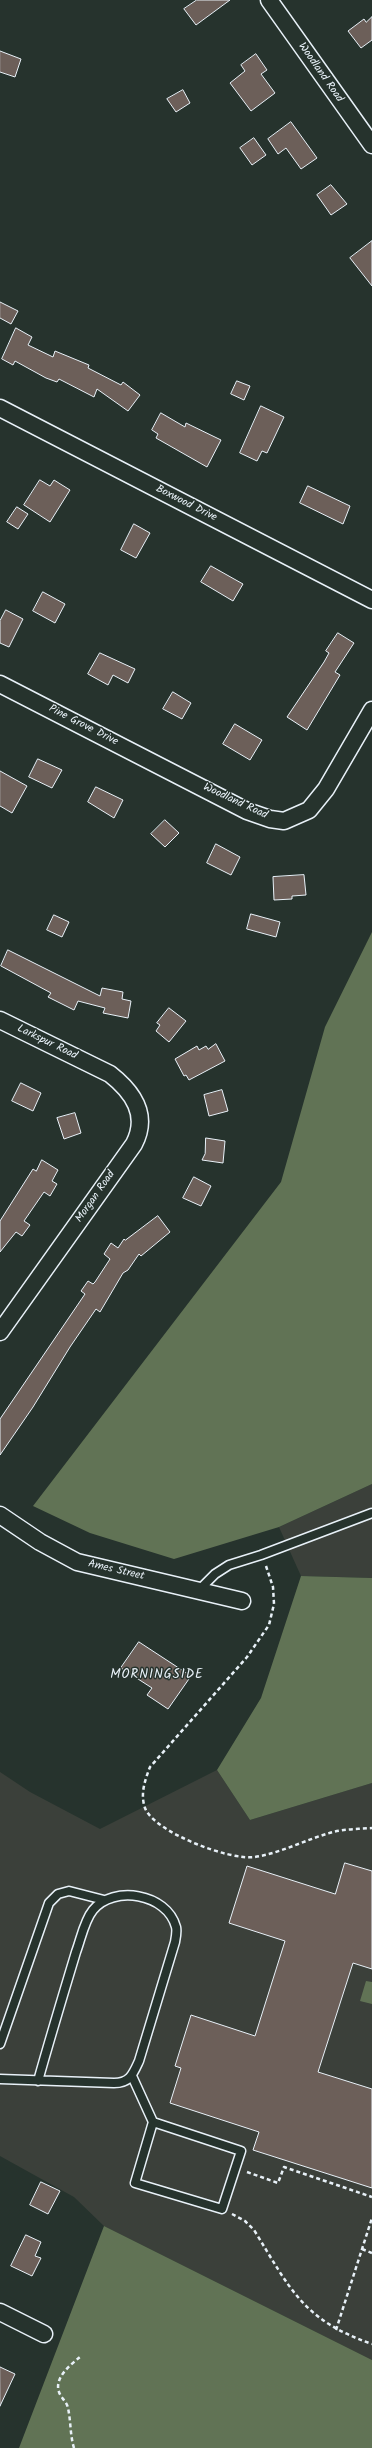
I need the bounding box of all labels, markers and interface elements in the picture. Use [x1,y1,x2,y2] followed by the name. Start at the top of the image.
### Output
[295,41,345,105] street label: Woodland Road
[153,483,219,525] street label: Boxwood Drive
[46,703,120,749] street label: Pine Grove Drive
[201,781,269,823] street label: Woodland Road
[15,1023,79,1063] street label: Larkspur Road
[73,1169,119,1225] street label: Morgan Road
[87,1558,145,1584] street label: Ames Street
[110,1668,204,1684] district label: MORNINGSIDE

